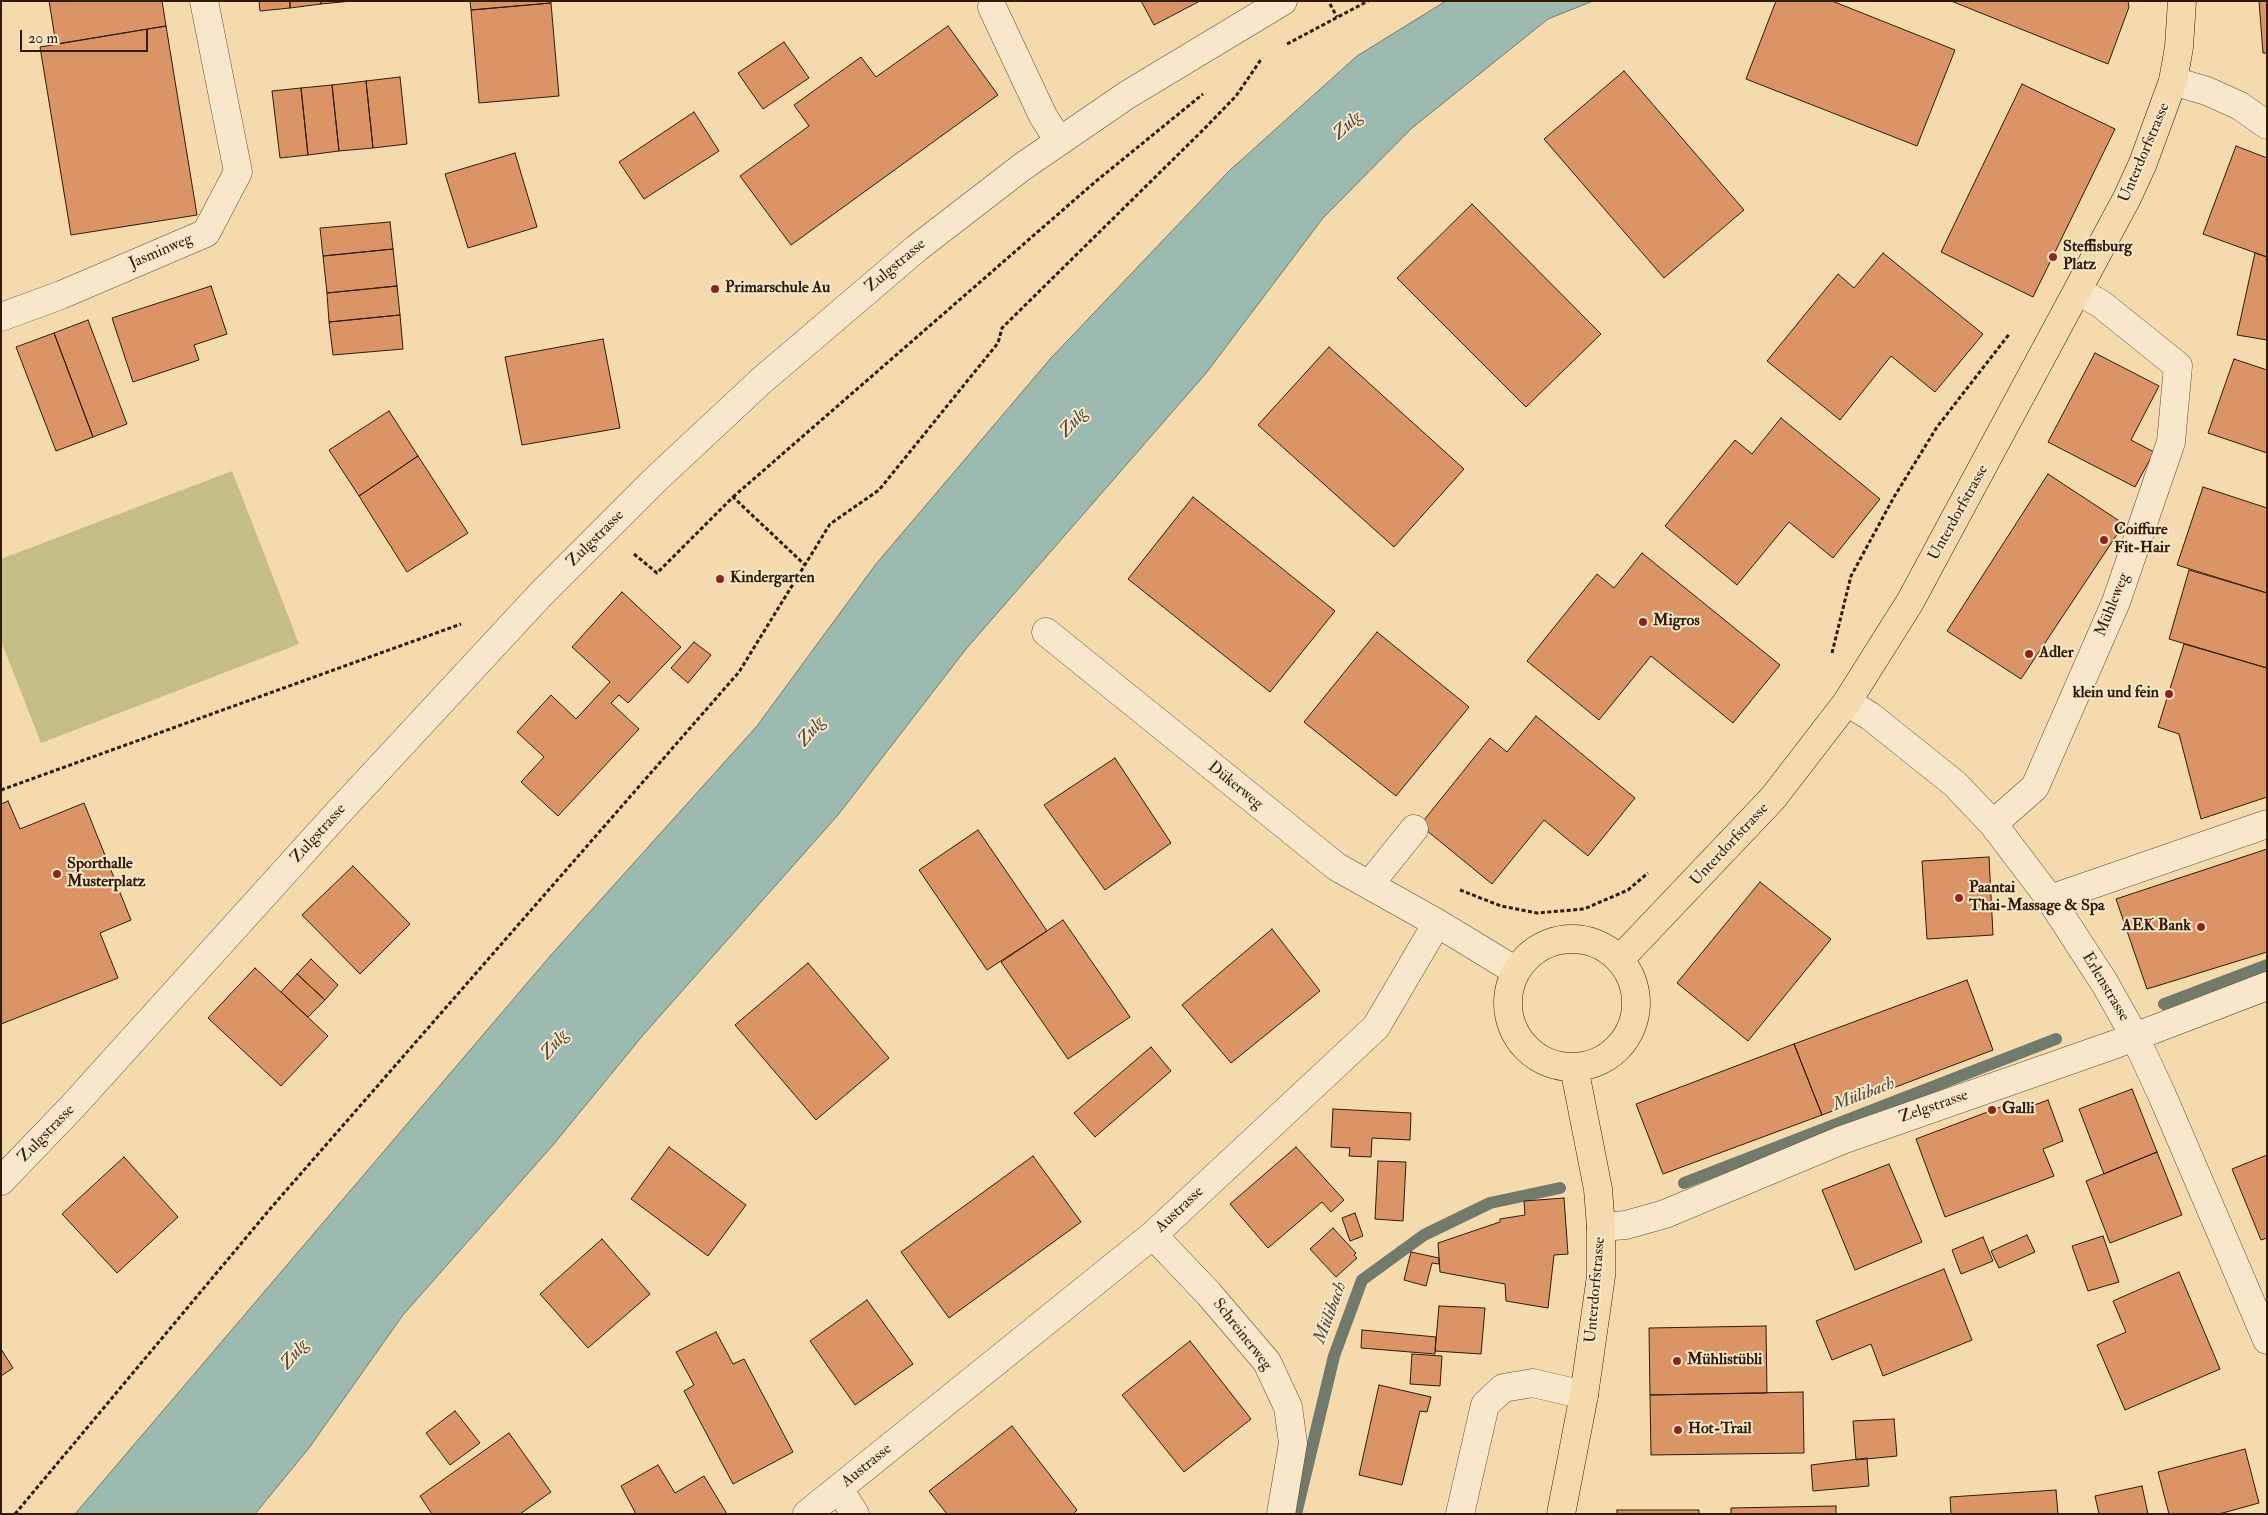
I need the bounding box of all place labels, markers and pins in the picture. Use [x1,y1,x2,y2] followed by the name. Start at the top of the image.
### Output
[2063,238,2132,276] place label: Steffisburg Platz
[2047,251,2059,263] marker: Steffisburg Platz
[725,279,830,299] place label: Primarschule Au
[709,283,721,295] marker: Primarschule Au
[2114,521,2170,559] place label: Coiffure Fit-Hair
[2098,534,2110,546] marker: Coiffure Fit-Hair
[730,569,815,589] place label: Kindergarten
[714,573,726,585] marker: Kindergarten
[1653,612,1700,632] place label: Migros
[1637,616,1649,628] marker: Migros
[2039,644,2074,664] place label: Adler
[2023,648,2035,660] marker: Adler
[2073,684,2159,704] place label: klein und fein
[2163,688,2175,700] marker: klein und fein
[67,855,145,893] place label: Sporthalle Musterplatz
[51,868,63,880] marker: Sporthalle Musterplatz
[1969,879,2105,917] place label: Paantai Thai-Massage & Spa
[1953,892,1965,904] marker: Paantai Thai-Massage & Spa
[2122,917,2191,937] place label: AEK Bank
[2195,921,2207,933] marker: AEK Bank
[2002,1100,2034,1120] place label: Galli
[1986,1104,1998,1116] marker: Galli
[1687,1351,1762,1371] place label: Mühlistübli
[1671,1355,1683,1367] marker: Mühlistübli
[1688,1420,1752,1440] place label: Hot-Trail
[1672,1424,1684,1436] marker: Hot-Trail

